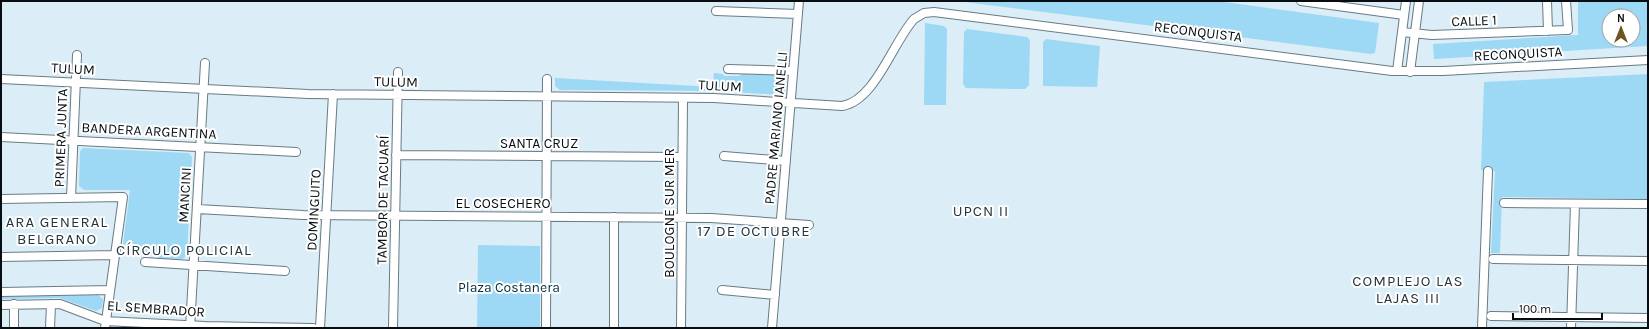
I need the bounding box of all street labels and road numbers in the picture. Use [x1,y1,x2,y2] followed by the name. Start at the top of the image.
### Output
[1451,12,1497,30] street label: CALLE 1
[1153,18,1243,46] street label: RECONQUISTA
[1473,43,1563,65] street label: RECONQUISTA
[761,51,791,205] street label: PADRE MARIANO IANELLI
[51,59,95,79] street label: TULUM
[374,73,418,91] street label: TULUM
[698,76,742,96] street label: TULUM
[51,88,71,188] street label: PRIMERA JUNTA
[81,119,217,143] street label: BANDERA ARGENTINA
[372,134,393,265] street label: TAMBOR DE TACUARÍ
[500,135,578,152] street label: SANTA CRUZ
[661,148,678,278] street label: BOULOGNE SUR MER
[175,167,195,223] street label: MANCINI
[303,169,325,251] street label: DOMINGUITO
[455,195,551,212] street label: EL COSECHERO
[106,297,206,321] street label: EL SEMBRADOR

